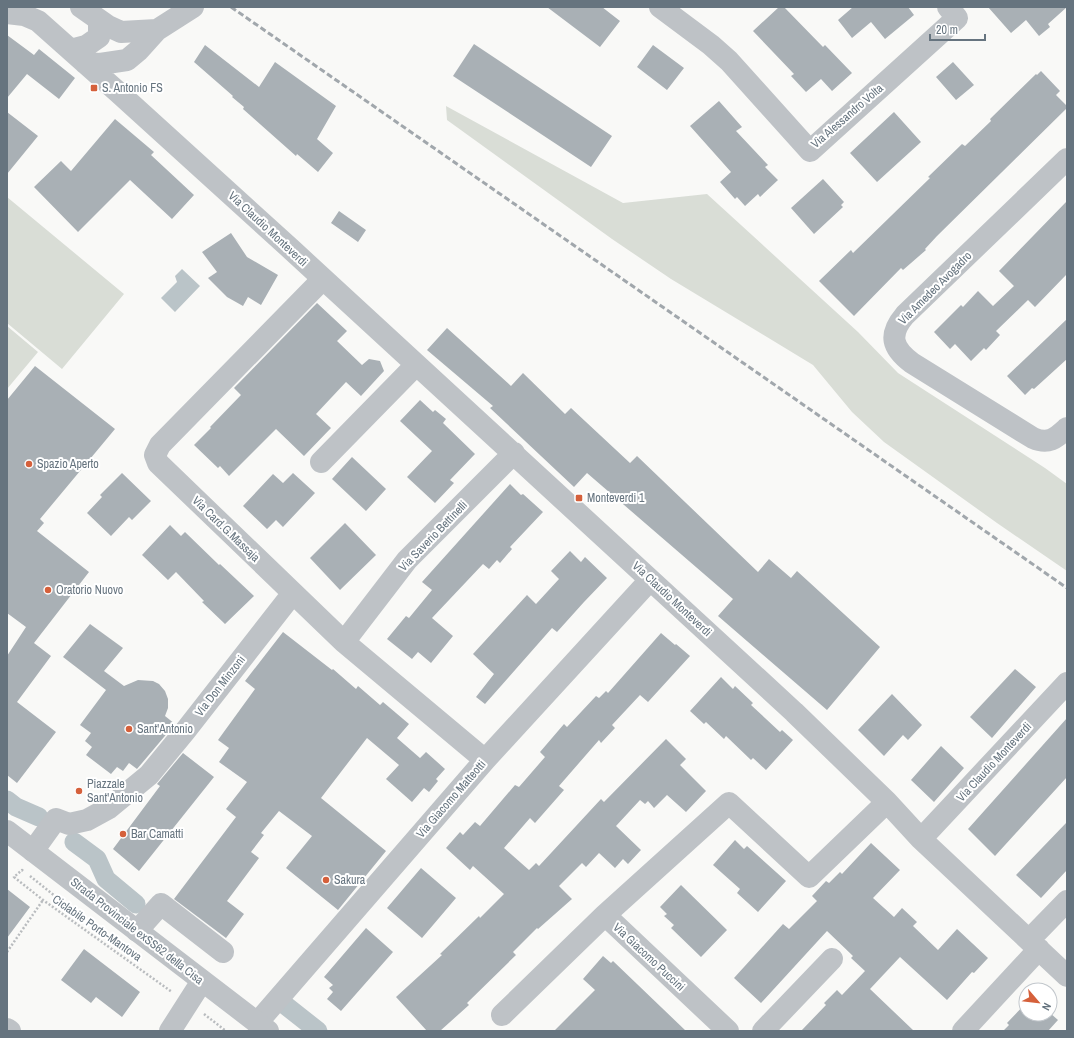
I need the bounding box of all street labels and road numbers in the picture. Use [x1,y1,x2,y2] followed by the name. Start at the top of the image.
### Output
[808,80,887,152] street label: Via Alessandro Volta
[225,188,311,270] street label: Via Claudio Monteverdi
[895,248,975,328] street label: Via Amedeo Avogadro
[189,493,264,566] street label: Via Card.G.Massaja
[395,497,471,575] street label: Via Saverio Bettinelli
[629,558,715,640] street label: Via Claudio Monteverdi
[191,652,249,720] street label: Via Don Minzoni
[953,719,1035,805] street label: Via Claudio Monteverdi
[413,757,489,841] street label: Via Giacomo Matteotti
[67,874,207,988] street label: Strada Provinciale exSS62 della Cisa
[49,891,145,965] street label: Ciclabile Porto-Mantova
[610,919,688,995] street label: Via Giacomo Puccini

